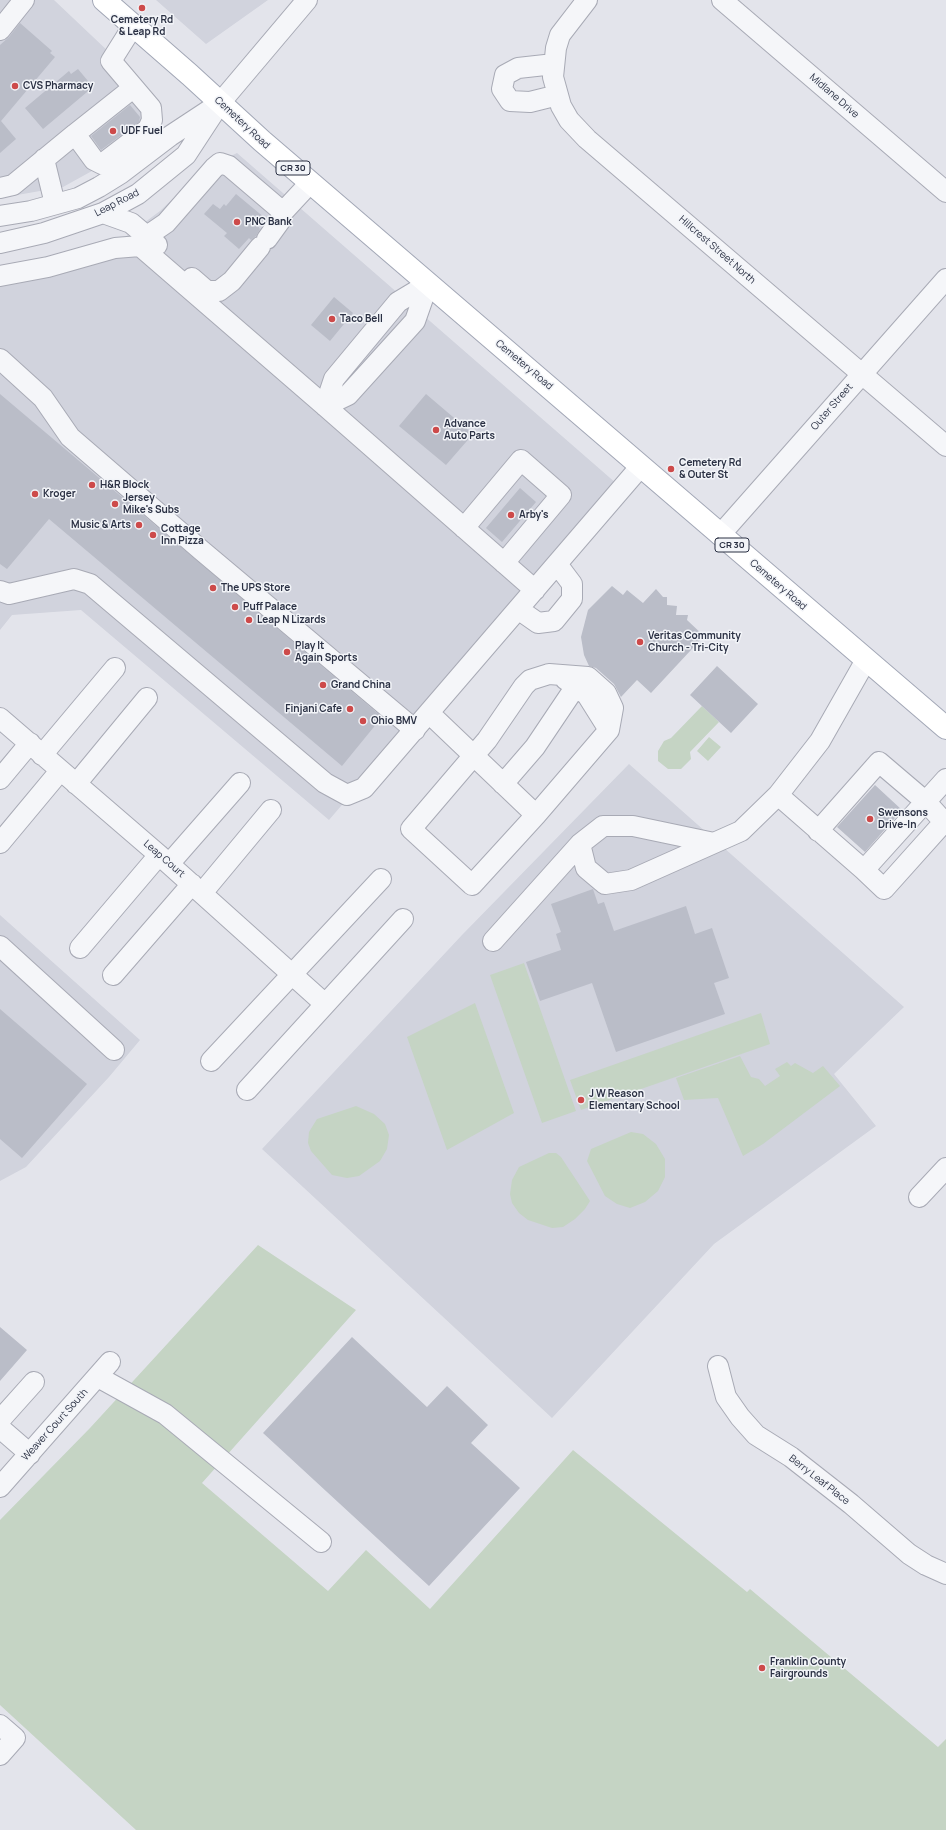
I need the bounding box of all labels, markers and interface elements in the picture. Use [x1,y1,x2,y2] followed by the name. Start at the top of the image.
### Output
[137,3,147,13] marker: Cemetery Rd & Leap Rd
[111,14,173,38] place label: Cemetery Rd & Leap Rd
[807,71,861,121] street label: Midlane Drive
[23,80,93,92] place label: CVS Pharmacy
[10,81,20,91] marker: CVS Pharmacy
[212,94,272,152] street label: Cemetery Road
[121,125,163,137] place label: UDF Fuel
[108,126,118,136] marker: UDF Fuel
[276,161,310,175] road number: CR 30
[93,187,141,219] street label: Leap Road
[676,213,758,287] street label: Hillcrest Street North
[245,216,292,228] place label: PNC Bank
[232,217,242,227] marker: PNC Bank
[340,313,383,325] place label: Taco Bell
[327,314,337,324] marker: Taco Bell
[493,337,555,393] street label: Cemetery Road
[809,381,855,433] street label: Outer Street
[444,418,495,442] place label: Advance Auto Parts
[431,425,441,435] marker: Advance Auto Parts
[679,457,741,480] place label: Cemetery Rd & Outer St
[666,464,676,474] marker: Cemetery Rd & Outer St
[100,479,149,491] place label: H&R Block
[87,480,97,490] marker: H&R Block
[43,488,76,500] place label: Kroger
[30,489,40,499] marker: Kroger
[123,492,179,516] place label: Jersey Mike's Subs
[110,499,120,509] marker: Jersey Mike's Subs
[519,509,548,521] place label: Arby's
[506,510,516,520] marker: Arby's
[71,519,131,531] place label: Music & Arts
[134,520,144,530] marker: Music & Arts
[161,523,204,546] place label: Cottage Inn Pizza
[148,530,158,540] marker: Cottage Inn Pizza
[715,538,749,552] road number: CR 30
[747,557,809,613] street label: Cemetery Road
[221,582,290,594] place label: The UPS Store
[208,583,218,593] marker: The UPS Store
[243,601,297,613] place label: Puff Palace
[230,602,240,612] marker: Puff Palace
[257,614,326,626] place label: Leap N Lizards
[244,615,254,625] marker: Leap N Lizards
[648,630,741,654] place label: Veritas Community Church - Tri-City
[635,637,645,647] marker: Veritas Community Church - Tri-City
[295,640,357,664] place label: Play It Again Sports
[282,647,292,657] marker: Play It Again Sports
[331,679,391,691] place label: Grand China
[318,680,328,690] marker: Grand China
[285,703,342,715] place label: Finjani Cafe
[345,704,355,714] marker: Finjani Cafe
[371,715,417,727] place label: Ohio BMV
[358,716,368,726] marker: Ohio BMV
[878,807,928,830] place label: Swensons Drive-In
[865,814,875,824] marker: Swensons Drive-In
[141,838,187,880] street label: Leap Court
[589,1088,680,1112] place label: J W Reason Elementary School
[576,1095,586,1105] marker: J W Reason Elementary School
[20,1387,90,1463] street label: Weaver Court South
[786,1453,852,1507] street label: Berry Leaf Place
[770,1656,846,1680] place label: Franklin County Fairgrounds
[757,1663,767,1673] marker: Franklin County Fairgrounds

